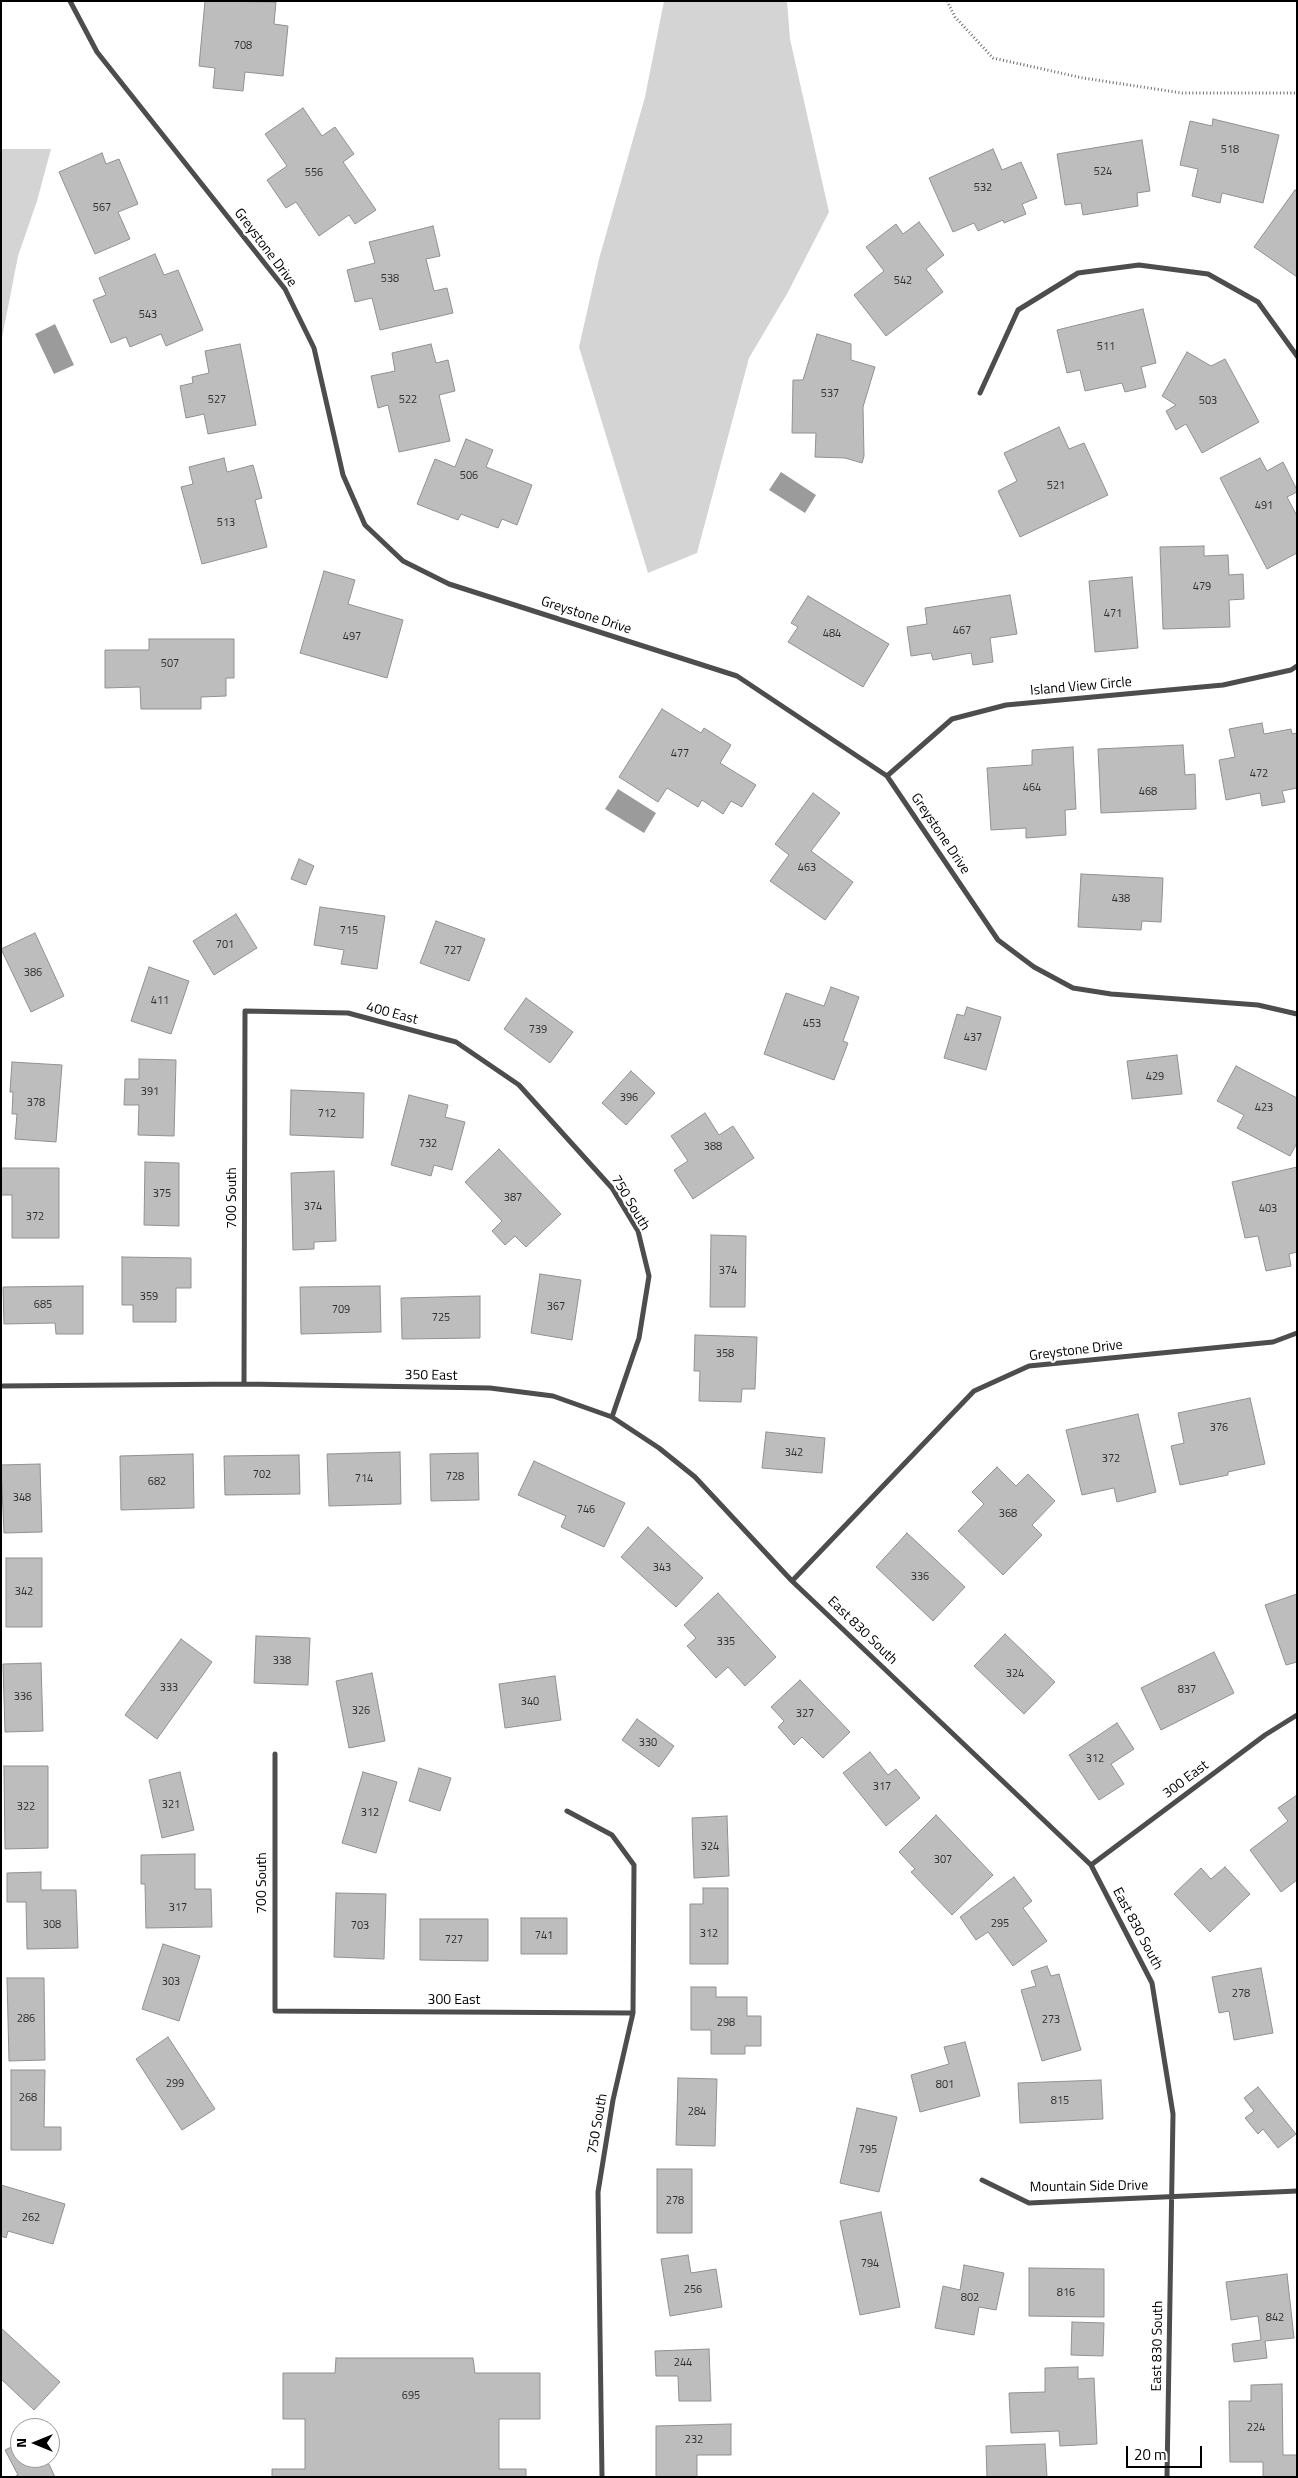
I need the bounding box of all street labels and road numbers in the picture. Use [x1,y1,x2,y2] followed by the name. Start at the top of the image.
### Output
[230,205,300,291] street label: Greystone Drive
[539,593,633,639] street label: Greystone Drive
[1029,674,1133,700] street label: Island View Circle
[907,790,973,878] street label: Greystone Drive
[364,999,420,1029] street label: 400 East
[225,1167,241,1229] street label: 700 South
[607,1172,653,1234] street label: 750 South
[1028,1337,1124,1365] street label: Greystone Drive
[404,1367,458,1385] street label: 350 East
[824,1593,900,1669] street label: East 830 South
[1160,1757,1212,1803] street label: 300 East
[255,1852,271,1914] street label: 700 South
[1108,1885,1166,1973] street label: East 830 South
[428,1993,480,2009] street label: 300 East
[584,2092,612,2156] street label: 750 South
[1030,2178,1148,2196] street label: Mountain Side Drive
[1149,2301,1167,2391] street label: East 830 South

